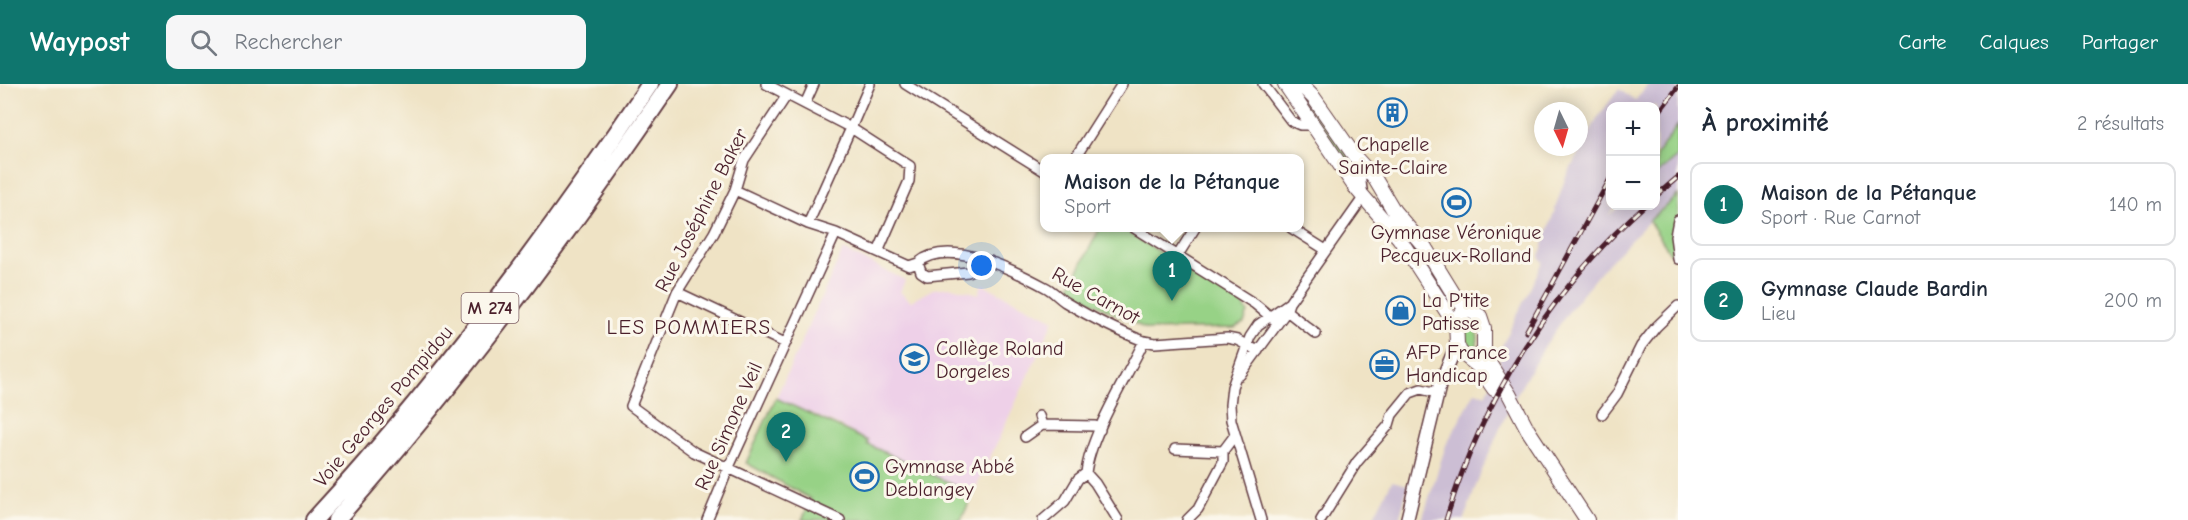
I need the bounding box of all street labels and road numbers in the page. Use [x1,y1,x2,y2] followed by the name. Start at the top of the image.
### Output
[650,125,753,296] street label: Rue Joséphine Baker
[1048,262,1145,330] street label: Rue Carnot
[462,293,518,323] road number: M 274
[309,321,458,492] street label: Voie Georges Pompidou
[690,359,767,494] street label: Rue Simone Veil

